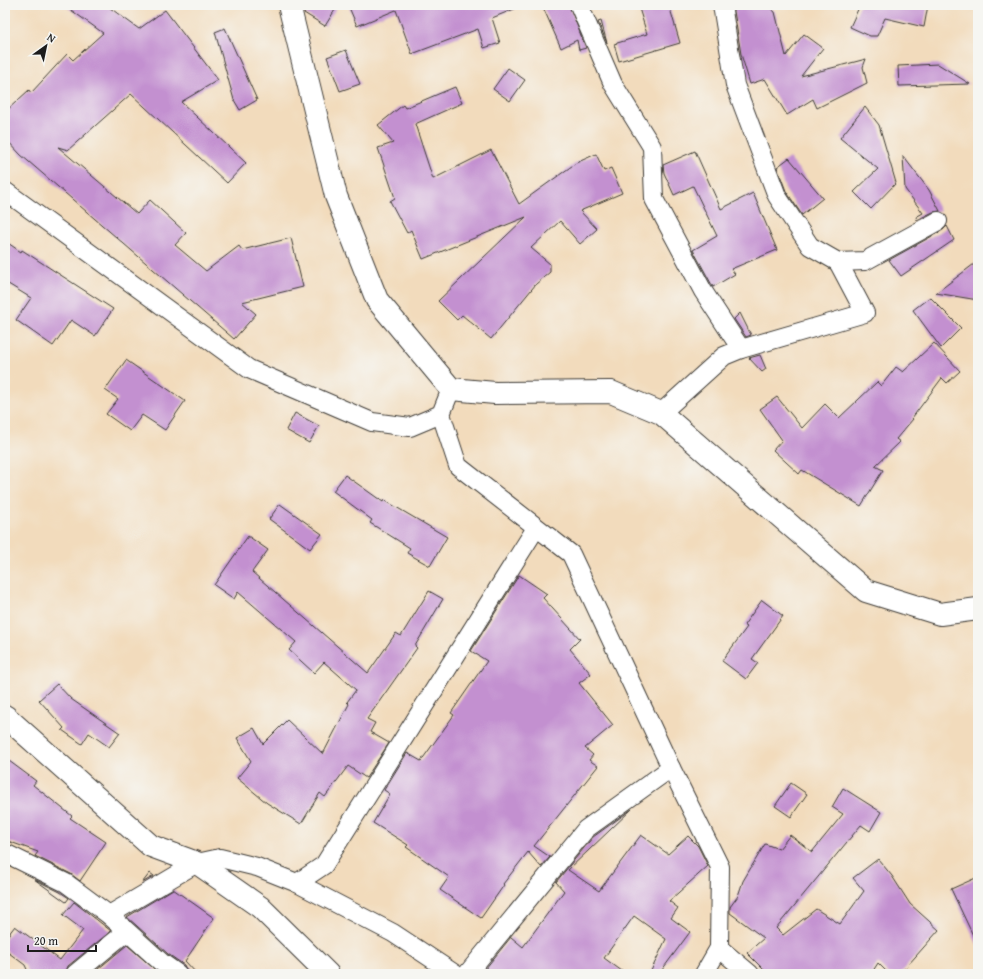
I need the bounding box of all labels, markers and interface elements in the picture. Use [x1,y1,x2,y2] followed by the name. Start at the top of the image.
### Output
[26,26,66,66] north arrow
[44,29,59,47] text: N
[28,927,96,953] scale bar
[34,932,58,949] text: 20 m

